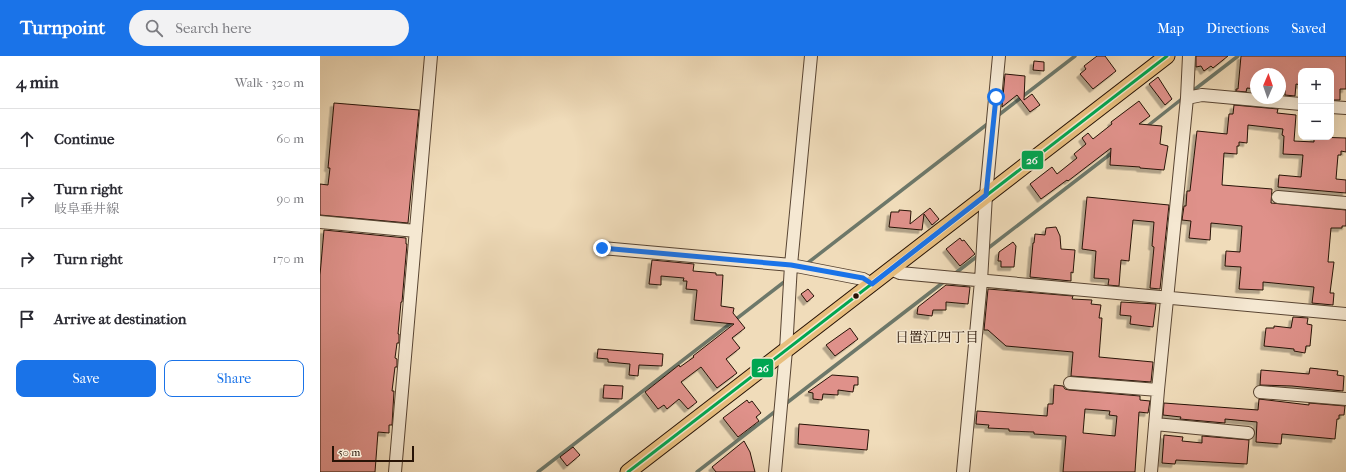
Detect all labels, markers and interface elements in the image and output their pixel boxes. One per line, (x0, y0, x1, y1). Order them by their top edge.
search box (129, 10, 409, 46)
text: Turnpoint (20, 17, 105, 39)
icon: search (143, 17, 165, 39)
text: Search here (175, 19, 251, 37)
text: Map (1157, 20, 1184, 37)
text: Directions (1206, 20, 1269, 37)
text: Saved (1291, 20, 1326, 37)
north arrow (1250, 68, 1286, 104)
map controls (1298, 68, 1334, 140)
button: + (1298, 68, 1334, 104)
text: 4 min (16, 72, 59, 92)
text: Walk · 320 m (235, 75, 304, 90)
route start (987, 88, 1005, 106)
button: − (1298, 104, 1334, 140)
icon: ahead (16, 128, 38, 150)
text: Continue (54, 130, 114, 148)
text: 60 m (276, 131, 304, 146)
line badge: 26 (1021, 150, 1044, 170)
text: 26 (1026, 154, 1039, 167)
text: Turn right (54, 180, 123, 198)
icon: right (16, 188, 38, 210)
text: 90 m (276, 191, 304, 206)
text: 岐阜垂井線 (54, 201, 119, 216)
route end (593, 239, 611, 257)
icon: right (16, 248, 38, 270)
text: Turn right (54, 250, 123, 268)
text: 170 m (272, 251, 304, 266)
unlabelled marker (851, 291, 861, 301)
icon: arrive (16, 308, 38, 330)
text: Arrive at destination (54, 310, 186, 328)
district label: 日置江四丁目 (895, 329, 979, 346)
line badge: 26 (751, 358, 774, 378)
button: Save (16, 360, 156, 397)
button: Share (164, 360, 304, 397)
text: 26 (757, 362, 770, 375)
scale bar (332, 444, 414, 463)
text: 50 m (338, 446, 360, 459)

